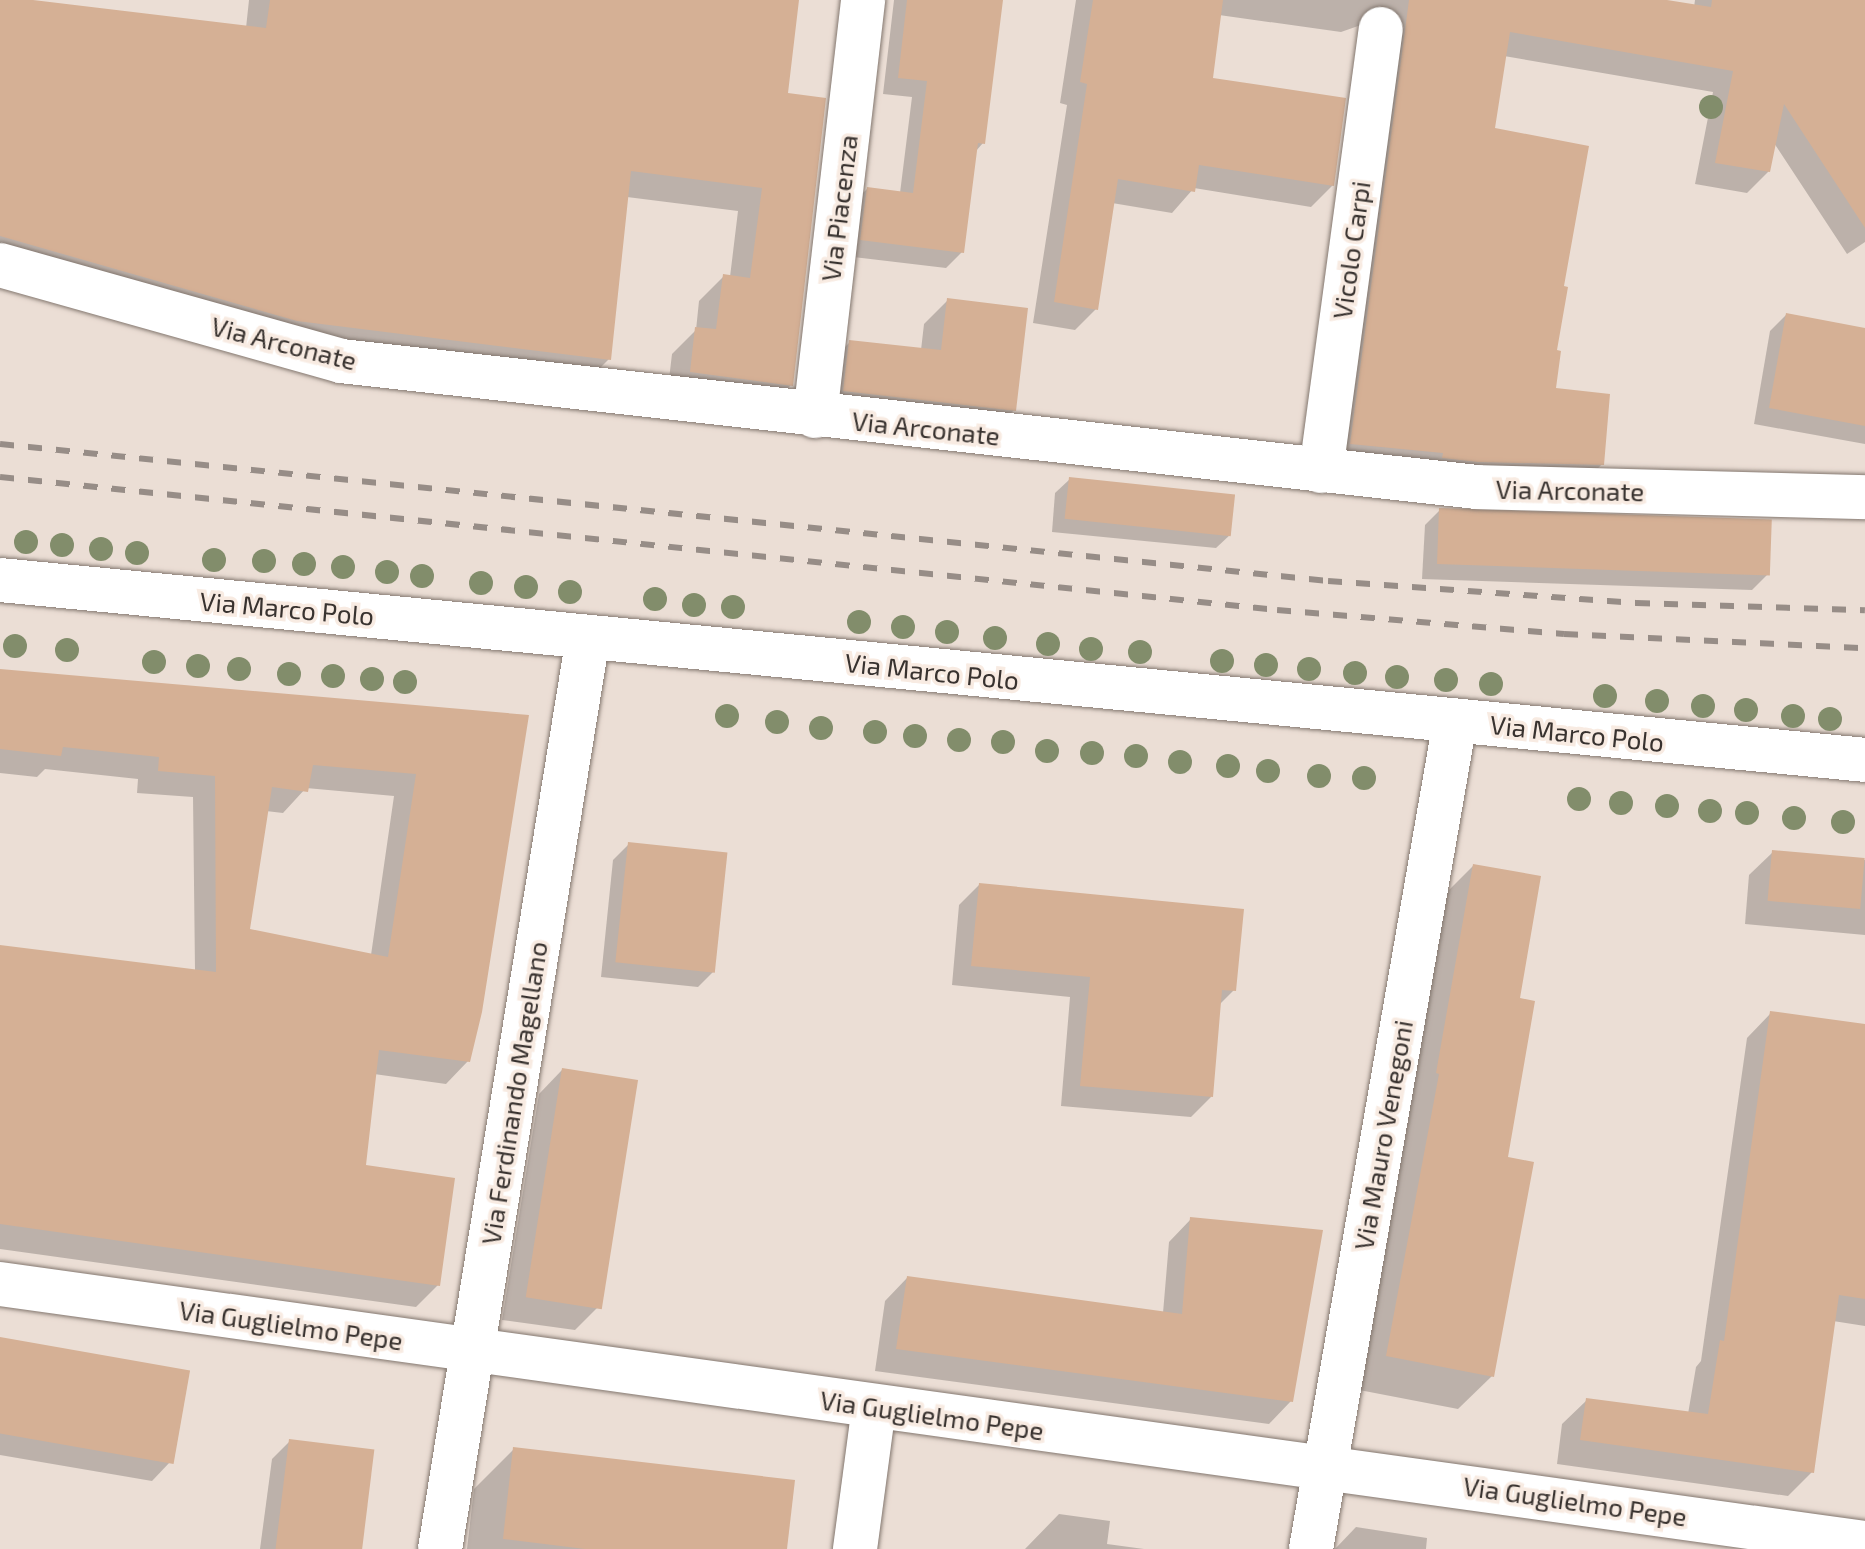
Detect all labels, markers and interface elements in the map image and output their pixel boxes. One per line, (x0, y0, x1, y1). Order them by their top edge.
street label: Via Piacenza (815, 133, 863, 283)
street label: Vicolo Carpi (1326, 179, 1376, 321)
street label: Via Arconate (208, 310, 360, 376)
street label: Via Arconate (850, 405, 1002, 451)
street label: Via Arconate (1495, 473, 1645, 507)
street label: Via Marco Polo (198, 585, 376, 631)
street label: Via Marco Polo (843, 646, 1021, 696)
street label: Via Marco Polo (1488, 708, 1666, 758)
street label: Via Ferdinando Magellano (475, 939, 553, 1247)
street label: Via Mauro Venegoni (1347, 1017, 1419, 1253)
street label: Via Guglielmo Pepe (177, 1294, 405, 1356)
street label: Via Guglielmo Pepe (818, 1384, 1046, 1446)
street label: Via Guglielmo Pepe (1461, 1470, 1689, 1532)

